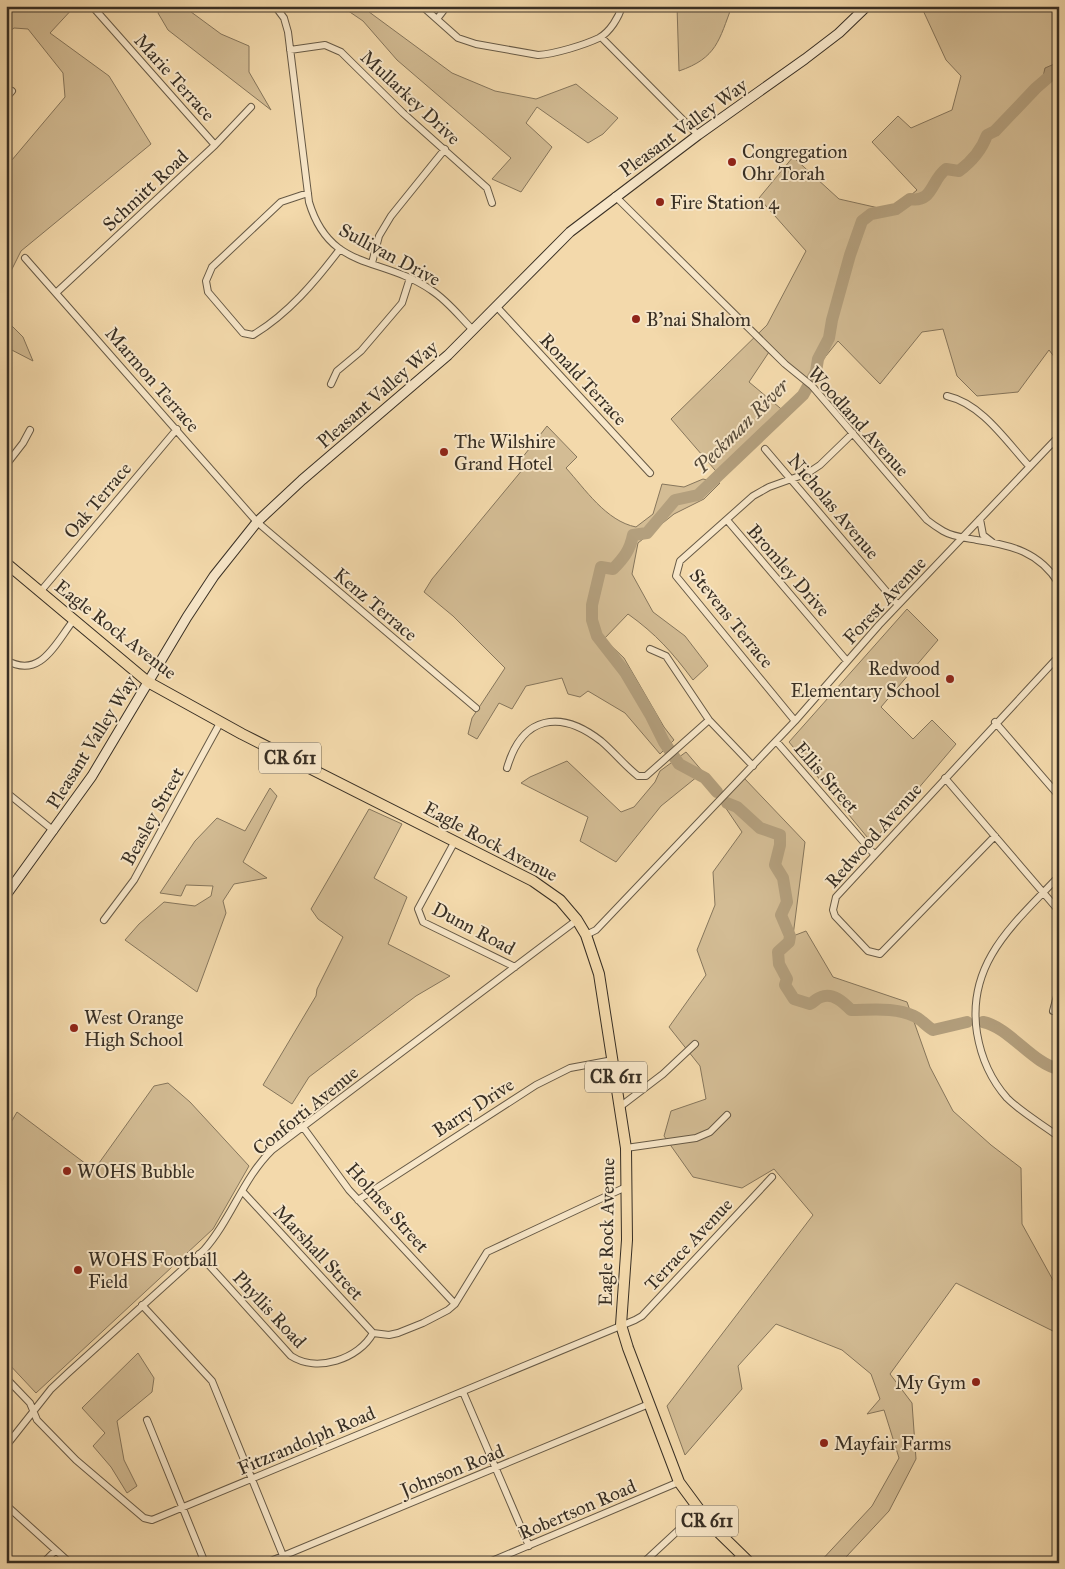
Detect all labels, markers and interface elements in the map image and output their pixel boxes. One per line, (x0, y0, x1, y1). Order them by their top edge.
street label: Marie Terrace (129, 29, 220, 126)
street label: Mullarkey Drive (356, 45, 465, 150)
street label: Pleasant Valley Way (615, 73, 753, 182)
place label: Congregation Ohr Torah (742, 140, 847, 185)
street label: Schmitt Road (98, 145, 193, 236)
marker: Congregation Ohr Torah (726, 156, 738, 168)
place label: Fire Station 4 (670, 191, 779, 214)
marker: Fire Station 4 (654, 196, 666, 208)
street label: Sullivan Drive (335, 218, 445, 291)
place label: B’nai Shalom (646, 308, 751, 331)
marker: B’nai Shalom (630, 313, 642, 325)
street label: Marmon Terrace (101, 322, 205, 437)
street label: Ronald Terrace (535, 329, 632, 430)
street label: Pleasant Valley Way (312, 335, 443, 453)
street label: Woodland Avenue (803, 361, 914, 481)
water label: Peckman River (688, 372, 795, 479)
place label: The Wilshire Grand Hotel (454, 430, 556, 475)
marker: The Wilshire Grand Hotel (438, 446, 450, 458)
street label: Nicholas Avenue (783, 449, 884, 564)
street label: Oak Terrace (59, 457, 136, 543)
street label: Bromley Drive (742, 519, 835, 621)
street label: Forest Avenue (838, 552, 931, 649)
street label: Kenz Terrace (329, 563, 422, 646)
street label: Stevens Terrace (685, 564, 779, 673)
street label: Eagle Rock Avenue (49, 575, 181, 685)
place label: Redwood Elementary School (791, 657, 941, 702)
street label: Pleasant Valley Way (41, 671, 142, 813)
marker: Redwood Elementary School (944, 673, 956, 685)
street label: Ellis Street (789, 737, 864, 818)
road number: CR 611 (259, 742, 321, 774)
street label: Beasley Street (116, 763, 189, 869)
street label: Redwood Avenue (820, 778, 926, 892)
street label: Eagle Rock Avenue (419, 796, 562, 887)
street label: Dunn Road (429, 897, 519, 960)
place label: West Orange High School (84, 1006, 184, 1052)
marker: West Orange High School (68, 1022, 80, 1034)
street label: Conforti Avenue (248, 1061, 363, 1160)
road number: CR 611 (585, 1062, 647, 1092)
street label: Barry Drive (429, 1073, 518, 1142)
street label: Holmes Street (341, 1158, 434, 1257)
street label: Eagle Rock Avenue (594, 1158, 620, 1306)
place label: WOHS Bubble (77, 1160, 195, 1183)
marker: WOHS Bubble (61, 1165, 73, 1177)
street label: Terrace Avenue (639, 1193, 737, 1296)
street label: Marshall Street (269, 1200, 369, 1305)
place label: WOHS Football Field (88, 1248, 218, 1293)
marker: WOHS Football Field (72, 1264, 84, 1276)
street label: Phyllis Road (228, 1266, 311, 1353)
place label: My Gym (895, 1371, 966, 1394)
marker: My Gym (970, 1376, 982, 1388)
street label: Fitzrandolph Road (234, 1401, 379, 1480)
place label: Mayfair Farms (834, 1432, 951, 1455)
marker: Mayfair Farms (818, 1437, 830, 1449)
street label: Johnson Road (395, 1439, 508, 1503)
street label: Robertson Road (515, 1474, 640, 1545)
road number: CR 611 (676, 1505, 738, 1536)

